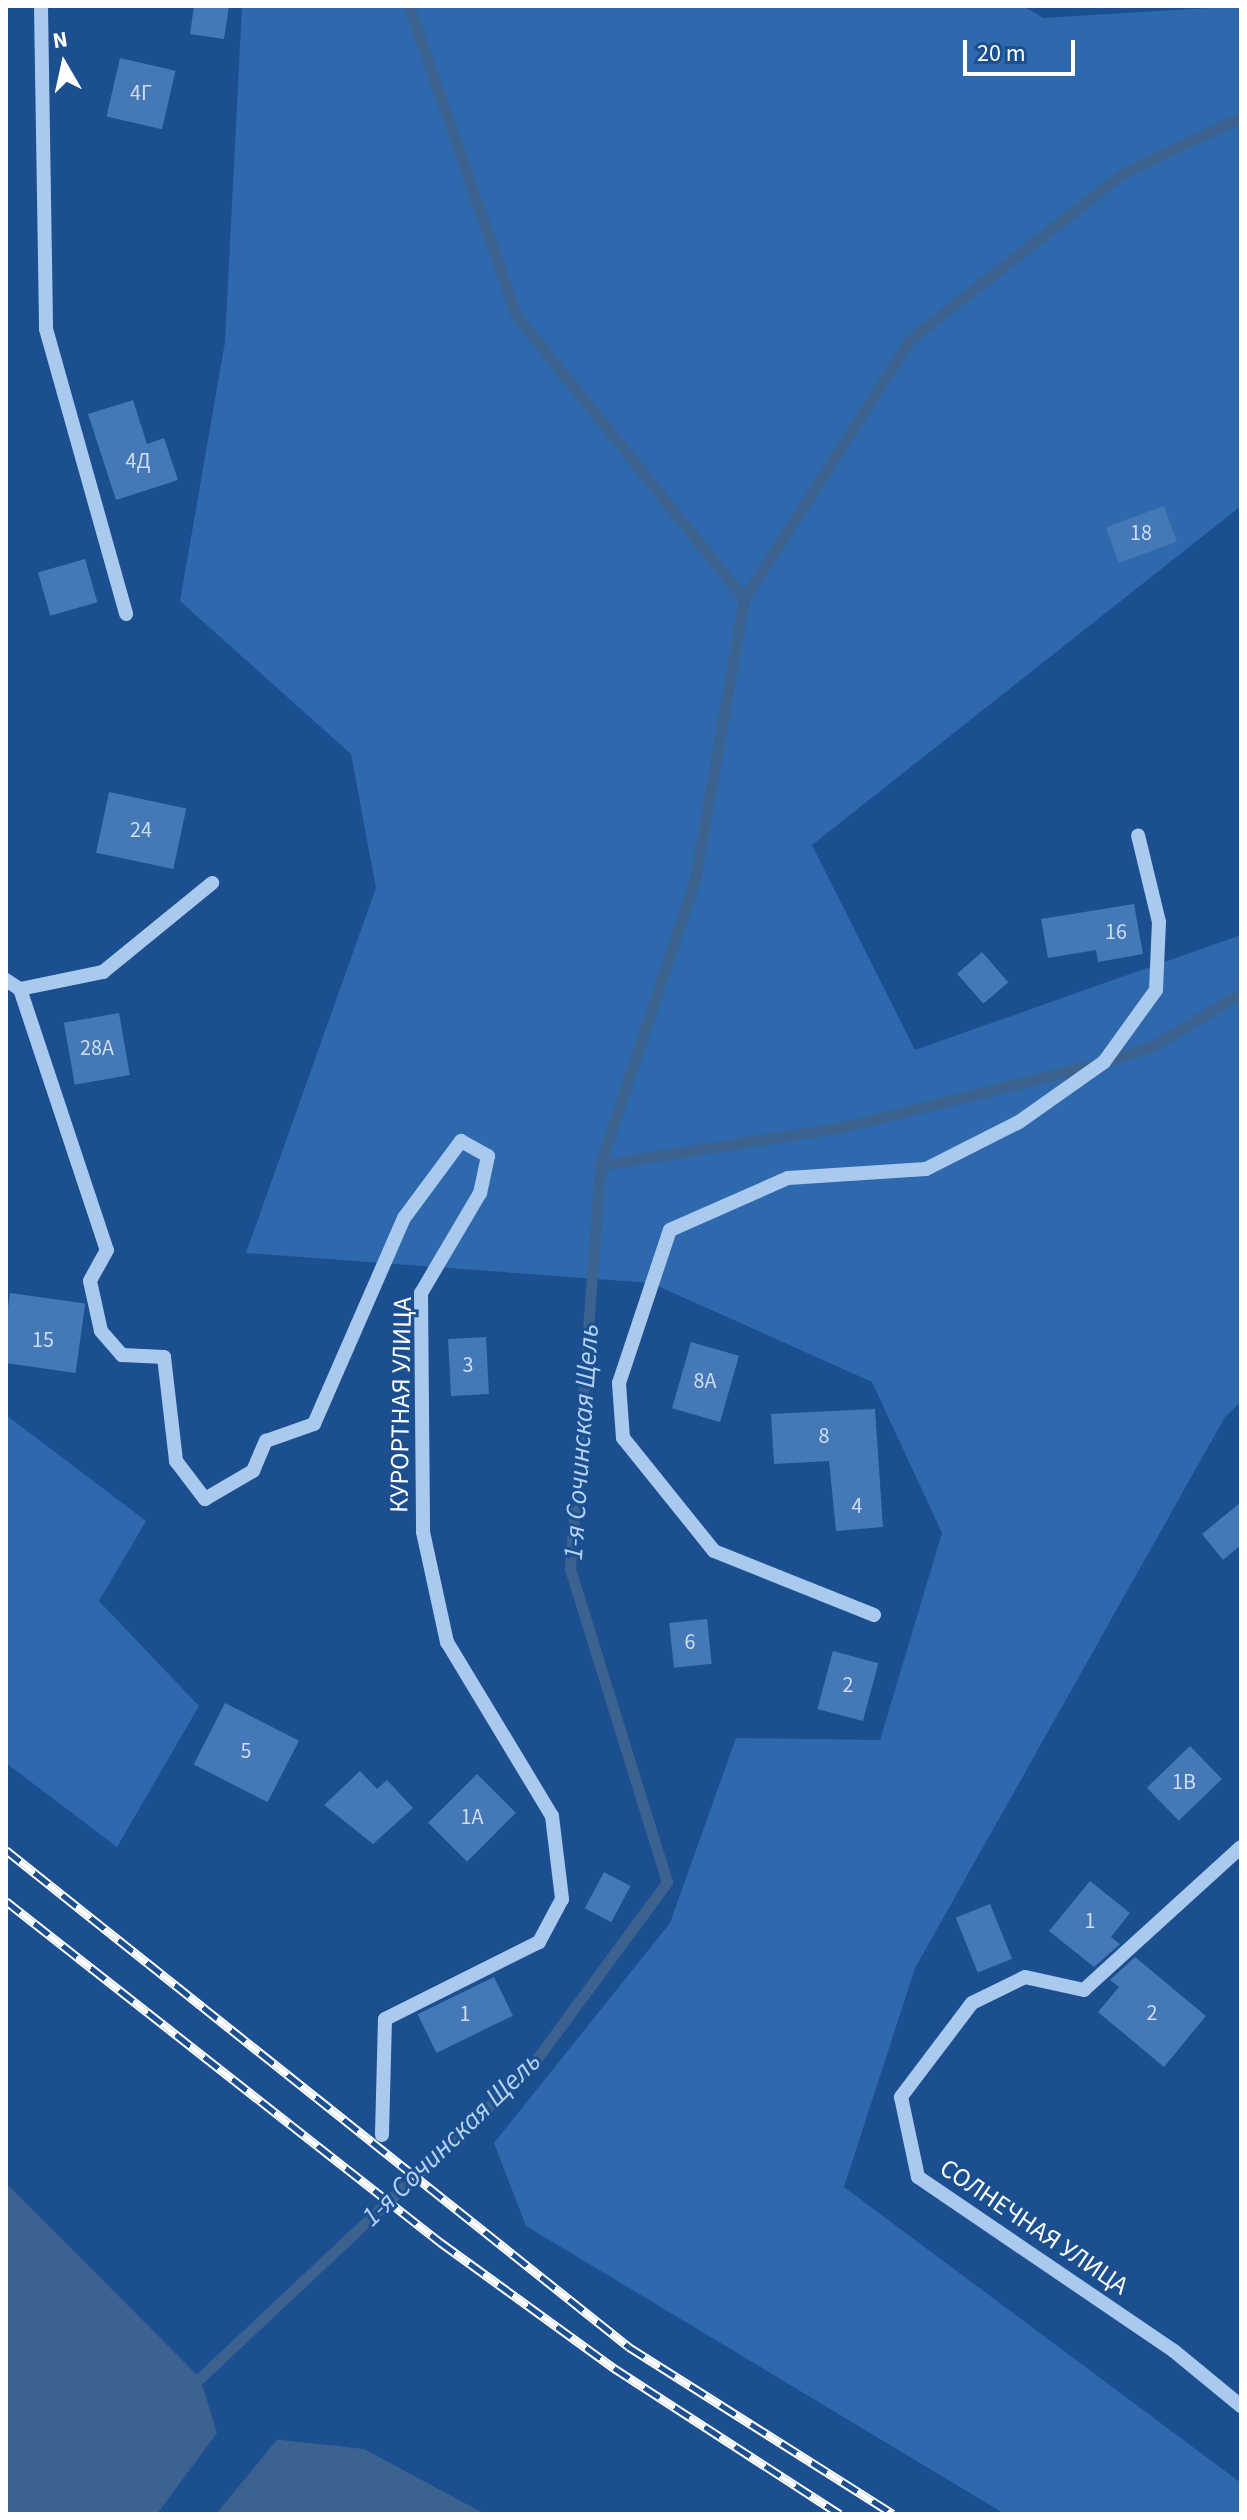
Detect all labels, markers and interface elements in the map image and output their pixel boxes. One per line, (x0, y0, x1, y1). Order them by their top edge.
text: N (51, 23, 70, 57)
north arrow (24, 24, 104, 104)
scale bar (967, 24, 1079, 74)
text: 20 m (977, 36, 1026, 71)
house number: 4Г (130, 81, 152, 107)
house number: 4Д (126, 449, 150, 475)
house number: 18 (1130, 521, 1152, 547)
house number: 24 (130, 818, 152, 844)
house number: 16 (1105, 920, 1127, 946)
house number: 28А (80, 1036, 114, 1062)
street label: КУРОРТНАЯ УЛИЦА (384, 1297, 418, 1513)
water label: 1-я Сочинская Щель (556, 1323, 606, 1561)
house number: 15 (32, 1328, 54, 1354)
house number: 3 (463, 1353, 473, 1379)
house number: 8А (694, 1369, 716, 1395)
house number: 8 (819, 1424, 829, 1450)
house number: 4 (852, 1494, 862, 1520)
house number: 6 (685, 1630, 695, 1656)
house number: 2 (843, 1673, 853, 1699)
house number: 5 (241, 1739, 251, 1765)
house number: 1В (1172, 1770, 1196, 1796)
house number: 1А (461, 1805, 483, 1831)
house number: 1 (1085, 1909, 1095, 1935)
house number: 2 (1147, 2001, 1157, 2027)
house number: 1 (460, 2002, 470, 2028)
water label: 1-я Сочинская Щель (354, 2045, 548, 2233)
street label: СОЛНЕЧНАЯ УЛИЦА (934, 2152, 1134, 2302)

